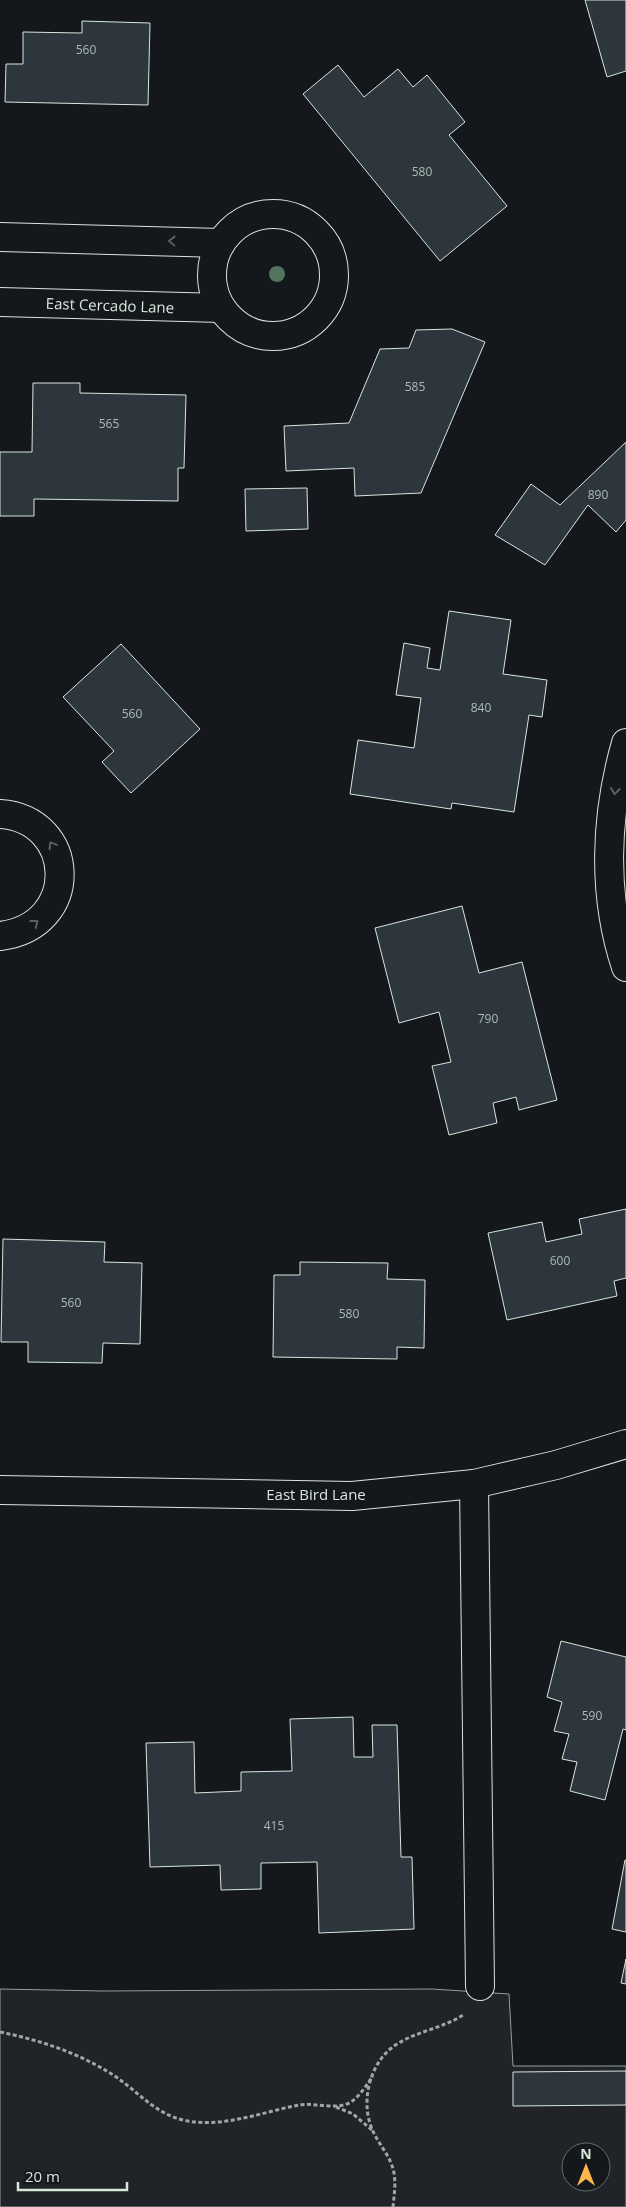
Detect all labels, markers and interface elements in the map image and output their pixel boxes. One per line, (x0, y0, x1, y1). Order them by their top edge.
house number: 560 (76, 41, 96, 58)
house number: 580 (412, 163, 432, 180)
one-way arrow (168, 236, 176, 247)
street label: East Cercado Lane (45, 293, 175, 317)
house number: 585 (405, 378, 425, 395)
house number: 565 (99, 415, 119, 432)
house number: 890 (588, 486, 608, 503)
house number: 840 (471, 699, 491, 716)
house number: 560 (122, 705, 142, 722)
one-way arrow (610, 787, 621, 795)
one-way arrow (48, 841, 58, 850)
one-way arrow (30, 919, 39, 928)
house number: 790 (478, 1010, 498, 1027)
house number: 600 (550, 1252, 570, 1269)
house number: 560 (61, 1294, 81, 1311)
house number: 580 (339, 1305, 359, 1322)
street label: East Bird Lane (266, 1484, 366, 1504)
house number: 590 (582, 1707, 602, 1724)
house number: 415 (264, 1817, 284, 1834)
north arrow (561, 2142, 611, 2192)
text: N (580, 2144, 592, 2163)
scale bar (18, 2160, 126, 2192)
text: 20 m (25, 2166, 60, 2186)

